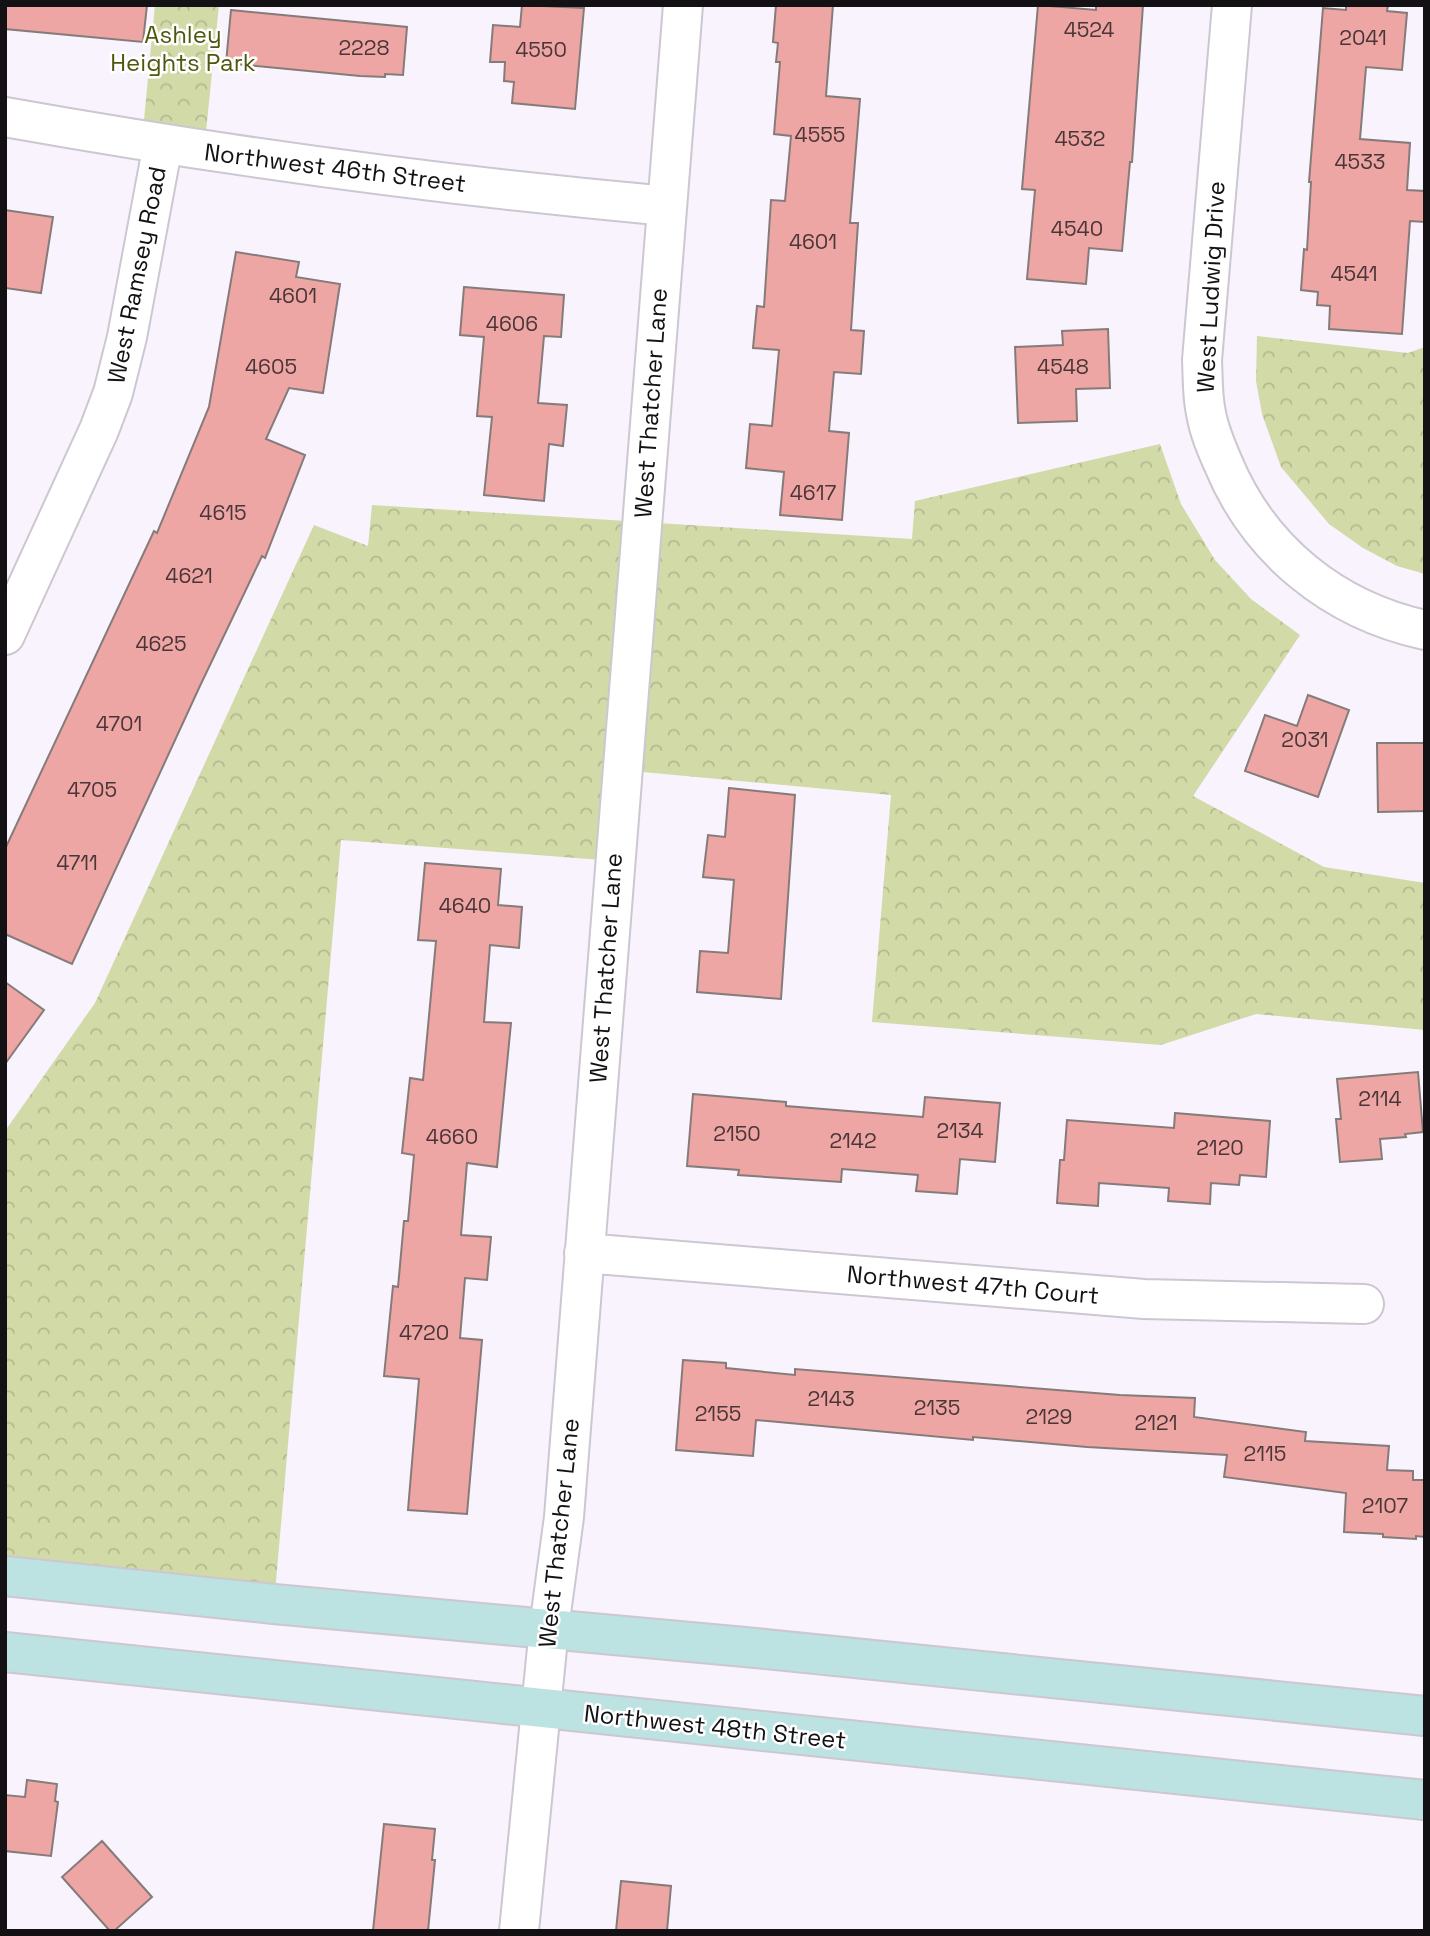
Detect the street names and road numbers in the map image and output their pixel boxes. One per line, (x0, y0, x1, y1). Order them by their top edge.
street label: Northwest 46th Street (203, 136, 468, 199)
street label: West Ramsey Road (100, 164, 173, 386)
street label: West Ludwig Drive (1189, 180, 1232, 394)
street label: West Thatcher Lane (627, 287, 674, 519)
street label: West Thatcher Lane (582, 852, 629, 1084)
street label: Northwest 47th Court (846, 1258, 1100, 1311)
street label: West Thatcher Lane (531, 1417, 586, 1649)
street label: Northwest 48th Street (582, 1697, 848, 1756)

